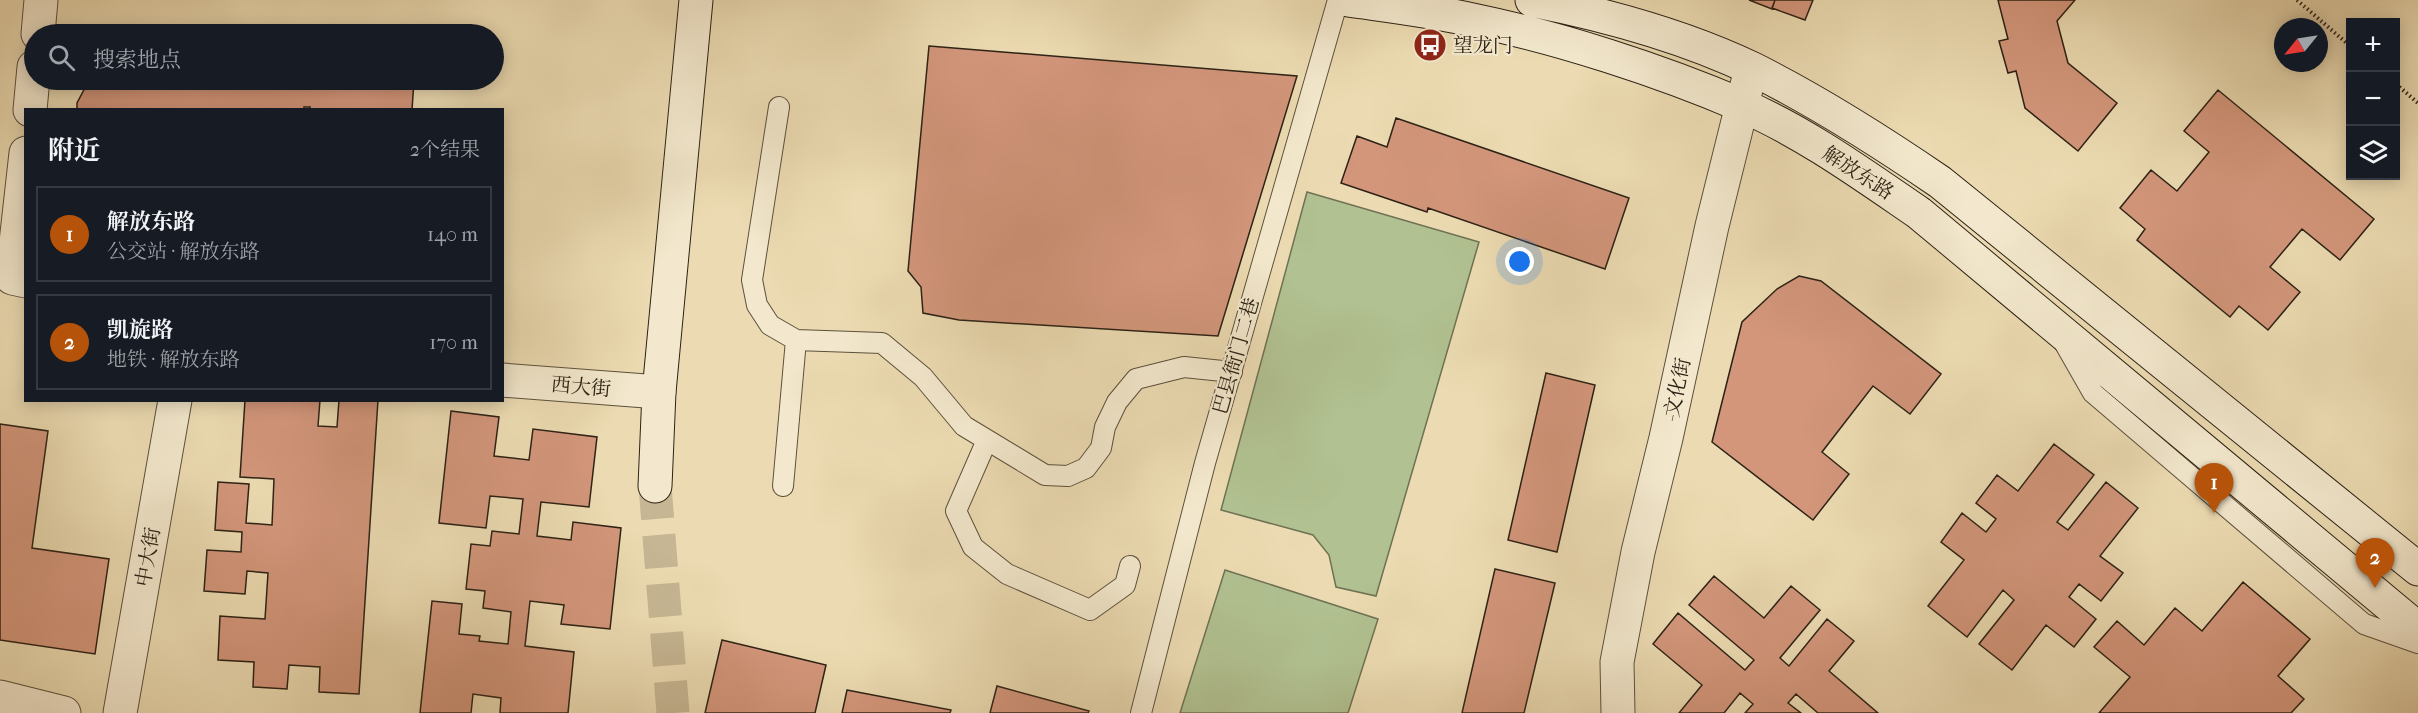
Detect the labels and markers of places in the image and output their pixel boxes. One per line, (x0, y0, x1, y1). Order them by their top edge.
bus stop icon: 望龙门 (1412, 27, 1448, 63)
place label: 望龙门 (1453, 34, 1513, 57)
pin: 1 (2194, 464, 2234, 513)
pin: 2 (2356, 538, 2394, 588)

